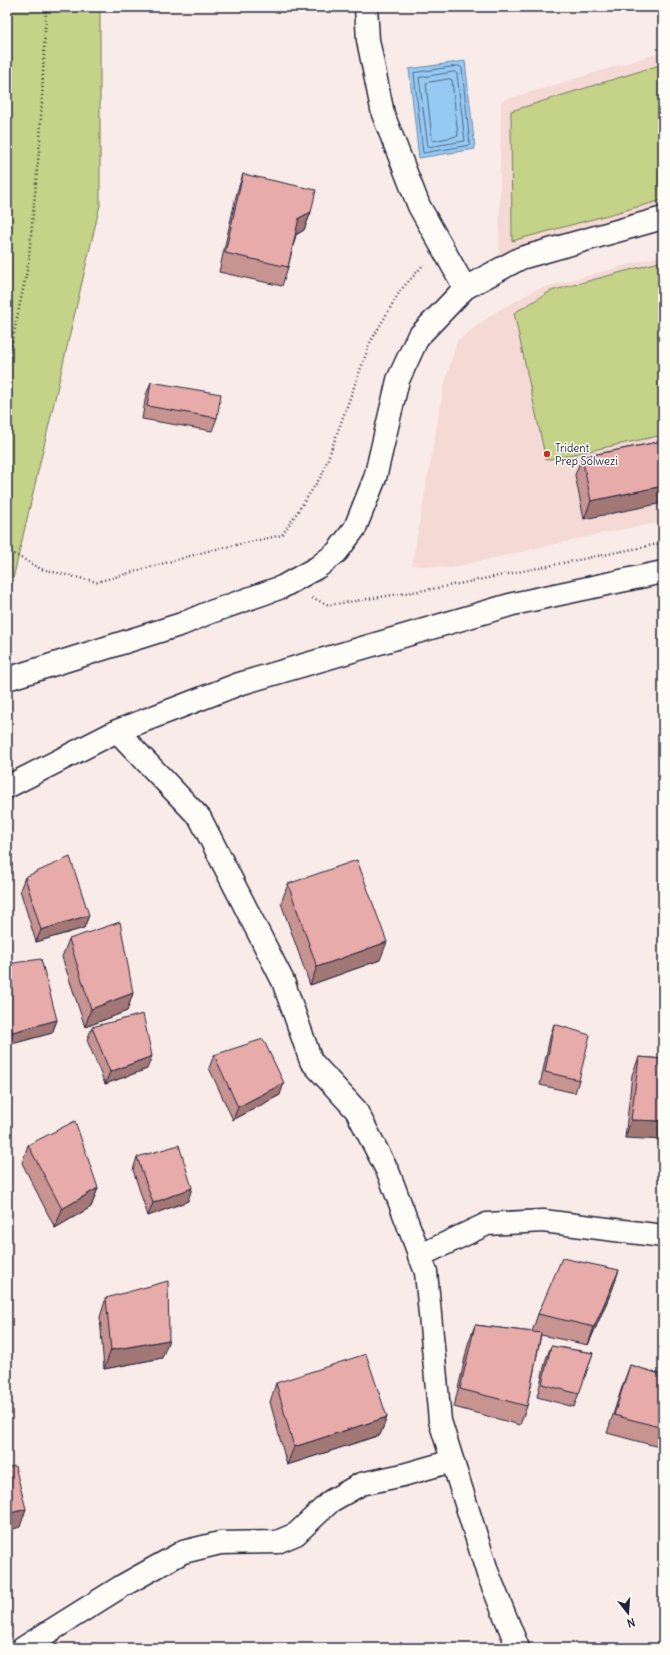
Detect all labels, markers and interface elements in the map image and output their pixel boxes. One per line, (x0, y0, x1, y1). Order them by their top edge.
place label: Trident Prep Solwezi (555, 441, 618, 468)
marker: Trident Prep Solwezi (542, 449, 552, 459)
north arrow (608, 1593, 648, 1633)
text: N (625, 1615, 637, 1630)

